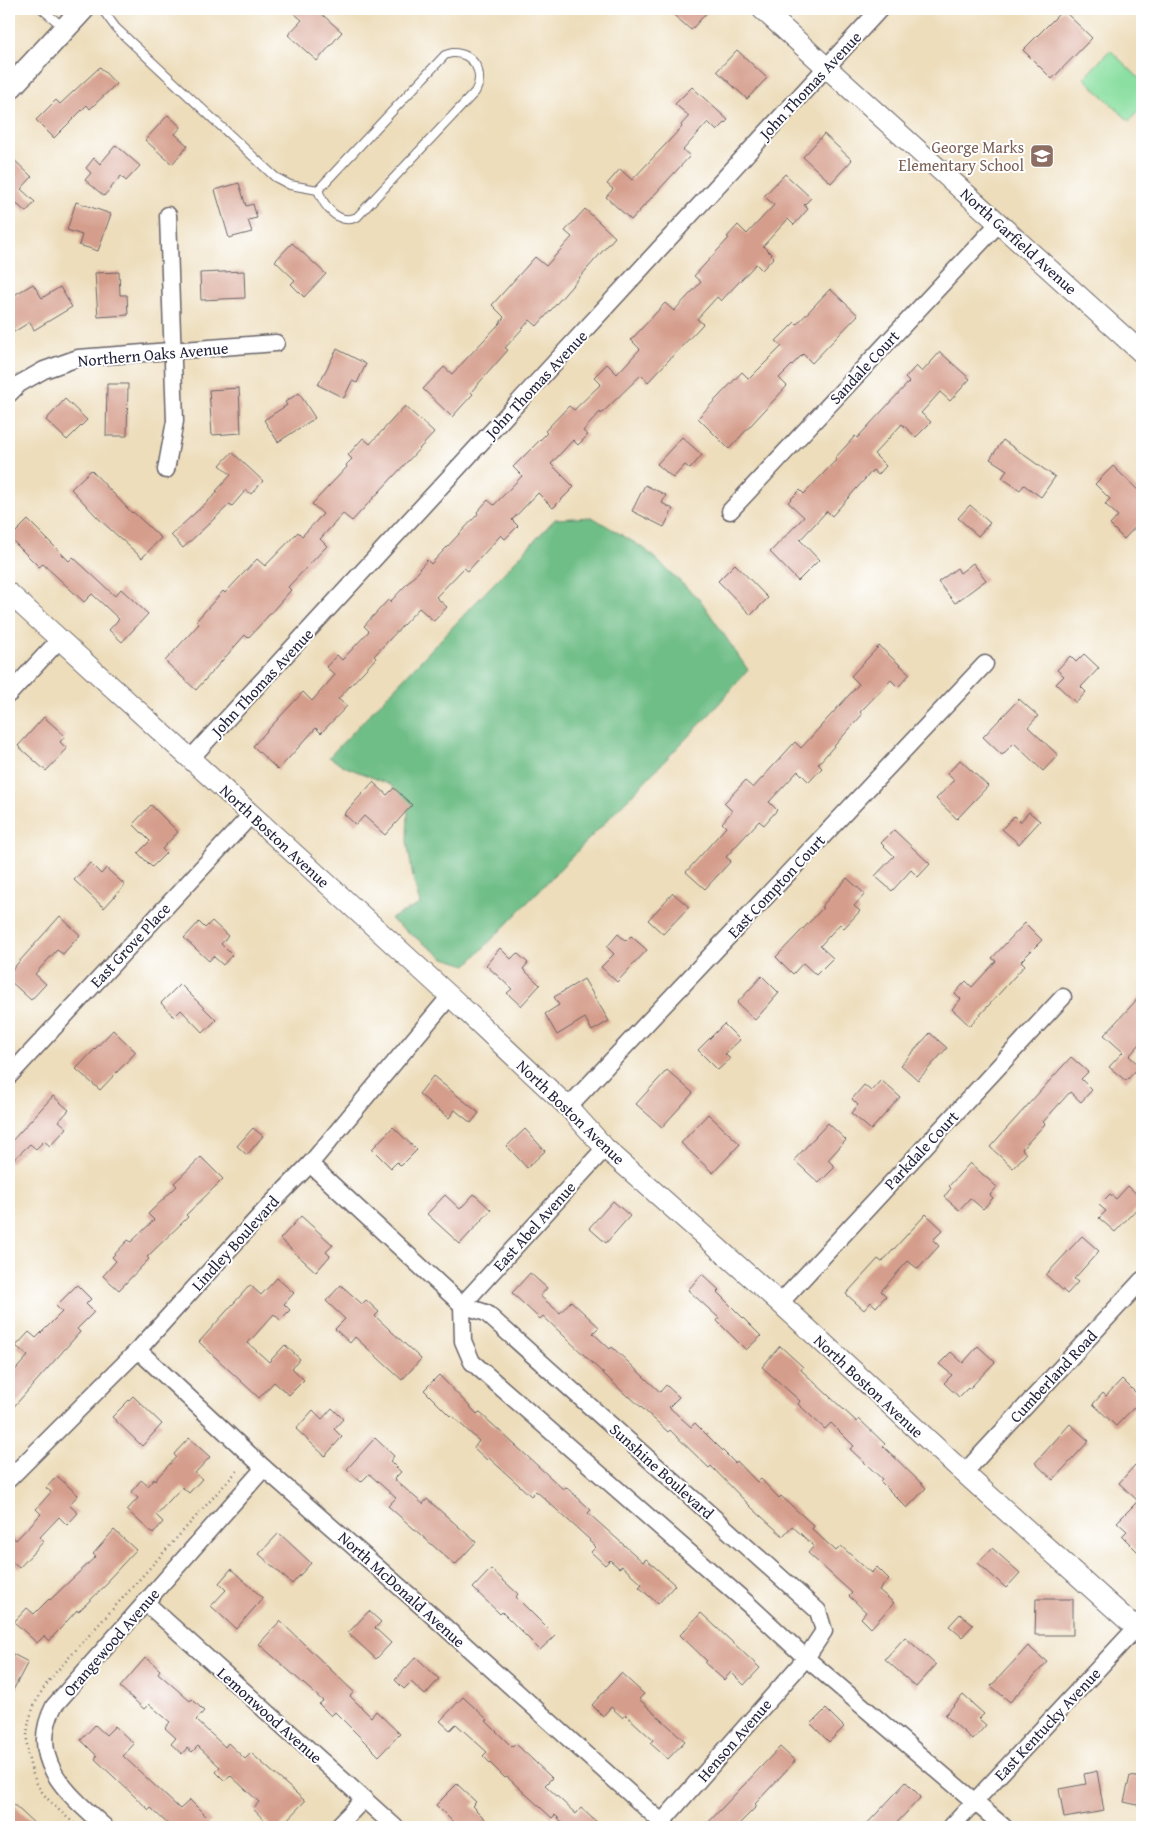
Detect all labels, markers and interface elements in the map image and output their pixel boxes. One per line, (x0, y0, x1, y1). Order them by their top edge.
street label: John Thomas Avenue (752, 25, 867, 146)
place label: George Marks Elementary School (899, 135, 1025, 177)
school or university icon: George Marks Elementary School (1029, 143, 1055, 169)
street label: North Garfield Avenue (955, 182, 1083, 300)
street label: John Thomas Avenue (478, 324, 593, 445)
street label: Sandale Court (823, 324, 905, 409)
street label: Northern Oaks Avenue (77, 335, 229, 373)
street label: John Thomas Avenue (204, 622, 319, 743)
street label: North Boston Avenue (215, 779, 335, 893)
street label: East Compton Court (722, 829, 831, 943)
street label: East Grove Place (84, 897, 176, 993)
street label: North Boston Avenue (511, 1054, 631, 1170)
street label: Parkdale Court (878, 1105, 964, 1195)
street label: East Abel Avenue (487, 1176, 581, 1276)
street label: Lindley Boulevard (185, 1190, 285, 1296)
street label: Cumberland Road (1004, 1324, 1103, 1428)
street label: North Boston Avenue (809, 1329, 929, 1443)
street label: Sunshine Boulevard (604, 1417, 720, 1525)
street label: North McDonald Avenue (333, 1525, 471, 1653)
street label: Orangewood Avenue (57, 1582, 165, 1702)
street label: Lemonwood Avenue (212, 1661, 328, 1769)
street label: East Kentucky Avenue (988, 1662, 1106, 1786)
street label: Henson Avenue (691, 1693, 777, 1787)

